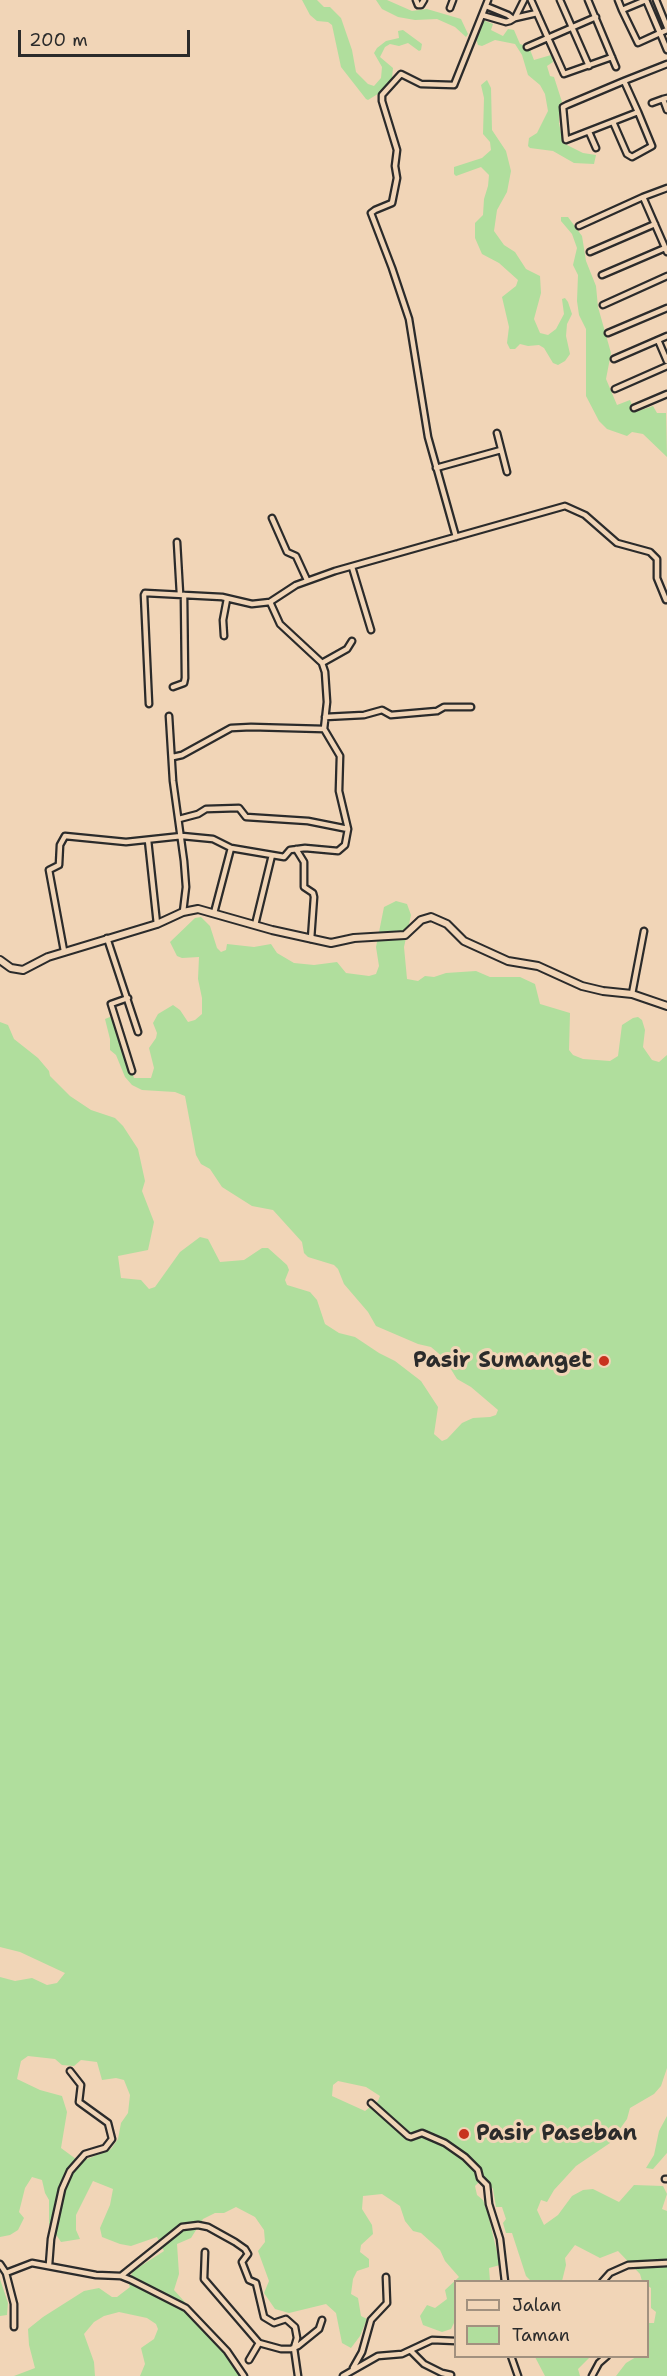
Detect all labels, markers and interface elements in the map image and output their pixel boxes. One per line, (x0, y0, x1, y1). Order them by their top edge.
scale bar (21, 18, 194, 56)
text: 200 m (29, 28, 88, 52)
place label: Pasir Sumanget (413, 1348, 592, 1374)
marker: Pasir Sumanget (597, 1354, 611, 1368)
place label: Pasir Paseban (476, 2121, 637, 2147)
marker: Pasir Paseban (457, 2127, 471, 2141)
legend (454, 2280, 649, 2358)
text: Jalan (512, 2293, 561, 2317)
text: Taman (512, 2323, 570, 2347)

